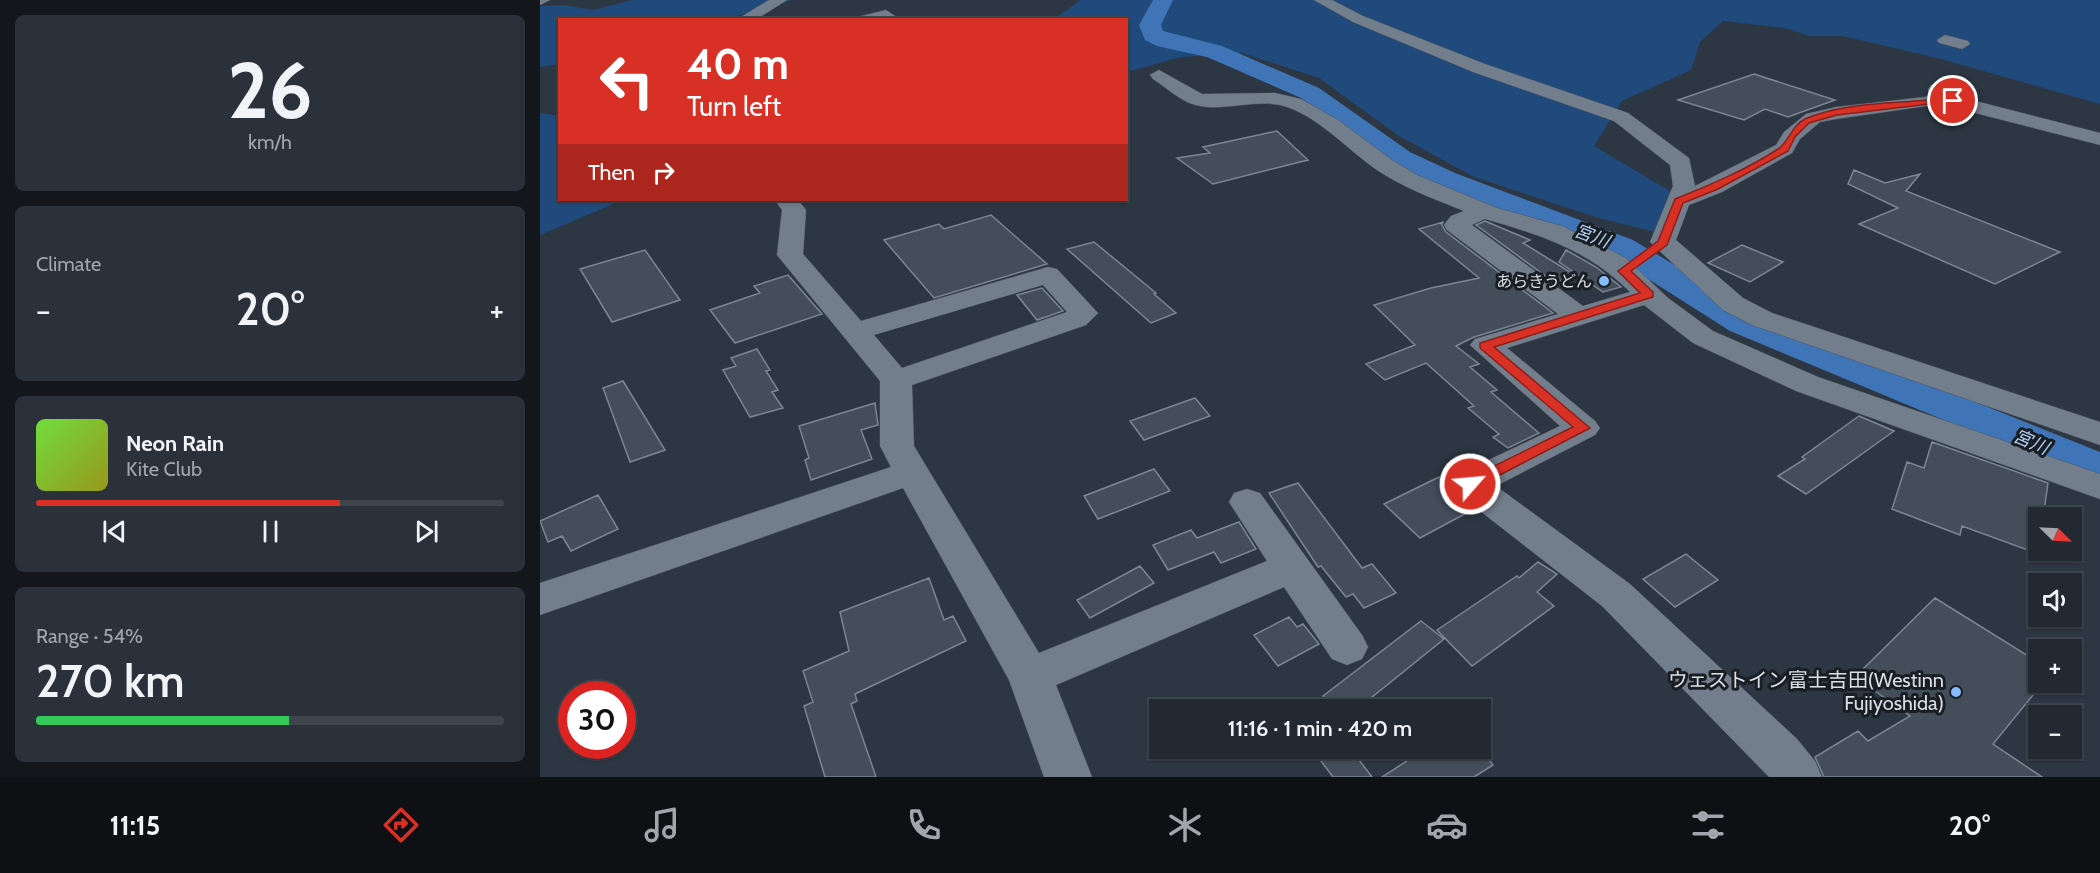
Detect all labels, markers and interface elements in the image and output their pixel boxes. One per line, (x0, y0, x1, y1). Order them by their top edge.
text: 40 m (687, 38, 789, 90)
icon: left (588, 42, 666, 120)
text: 26 (227, 43, 313, 138)
pin (1927, 75, 1978, 126)
icon: arrive (1936, 84, 1969, 117)
text: Turn left (687, 90, 781, 123)
text: km/h (248, 130, 292, 154)
icon: right (647, 156, 680, 189)
text: Then (588, 159, 635, 186)
water label: 宮川 (1571, 219, 1615, 253)
text: Climate (36, 252, 101, 276)
place label: あらきうどん (1496, 272, 1592, 291)
marker: あらきうどん (1597, 274, 1611, 288)
text: 20° (236, 282, 304, 336)
text: − (36, 290, 51, 330)
text: + (489, 290, 504, 330)
water label: 宮川 (2010, 425, 2054, 460)
text: Neon Rain (126, 430, 224, 457)
position arrow (1438, 452, 1502, 516)
text: Kite Club (126, 457, 202, 481)
north arrow (2028, 507, 2082, 561)
map controls (2028, 507, 2082, 759)
icon: previous (98, 515, 131, 548)
icon: pause (254, 515, 287, 548)
icon: next (410, 515, 443, 548)
button: sound (2028, 573, 2082, 627)
text: Range · 54% (36, 624, 143, 648)
button: + (2028, 639, 2082, 693)
text: 270 km (36, 654, 184, 708)
place label: ウェストイン富士吉田(Westinn Fujiyoshida) (1668, 668, 1944, 715)
speed limit sign: 30 (558, 681, 636, 759)
marker: ウェストイン富士吉田(Westinn Fujiyoshida) (1949, 685, 1963, 699)
button: − (2028, 705, 2082, 759)
text: 11:16 · 1 min · 420 m (1228, 715, 1412, 742)
icon: directions (380, 804, 422, 846)
icon: music (641, 804, 683, 846)
icon: phone (903, 804, 945, 846)
icon: climate (1164, 804, 1206, 846)
icon: car (1426, 804, 1468, 846)
icon: filters (1687, 804, 1729, 846)
text: 11:15 (110, 809, 160, 842)
text: 20° (1949, 809, 1990, 842)

